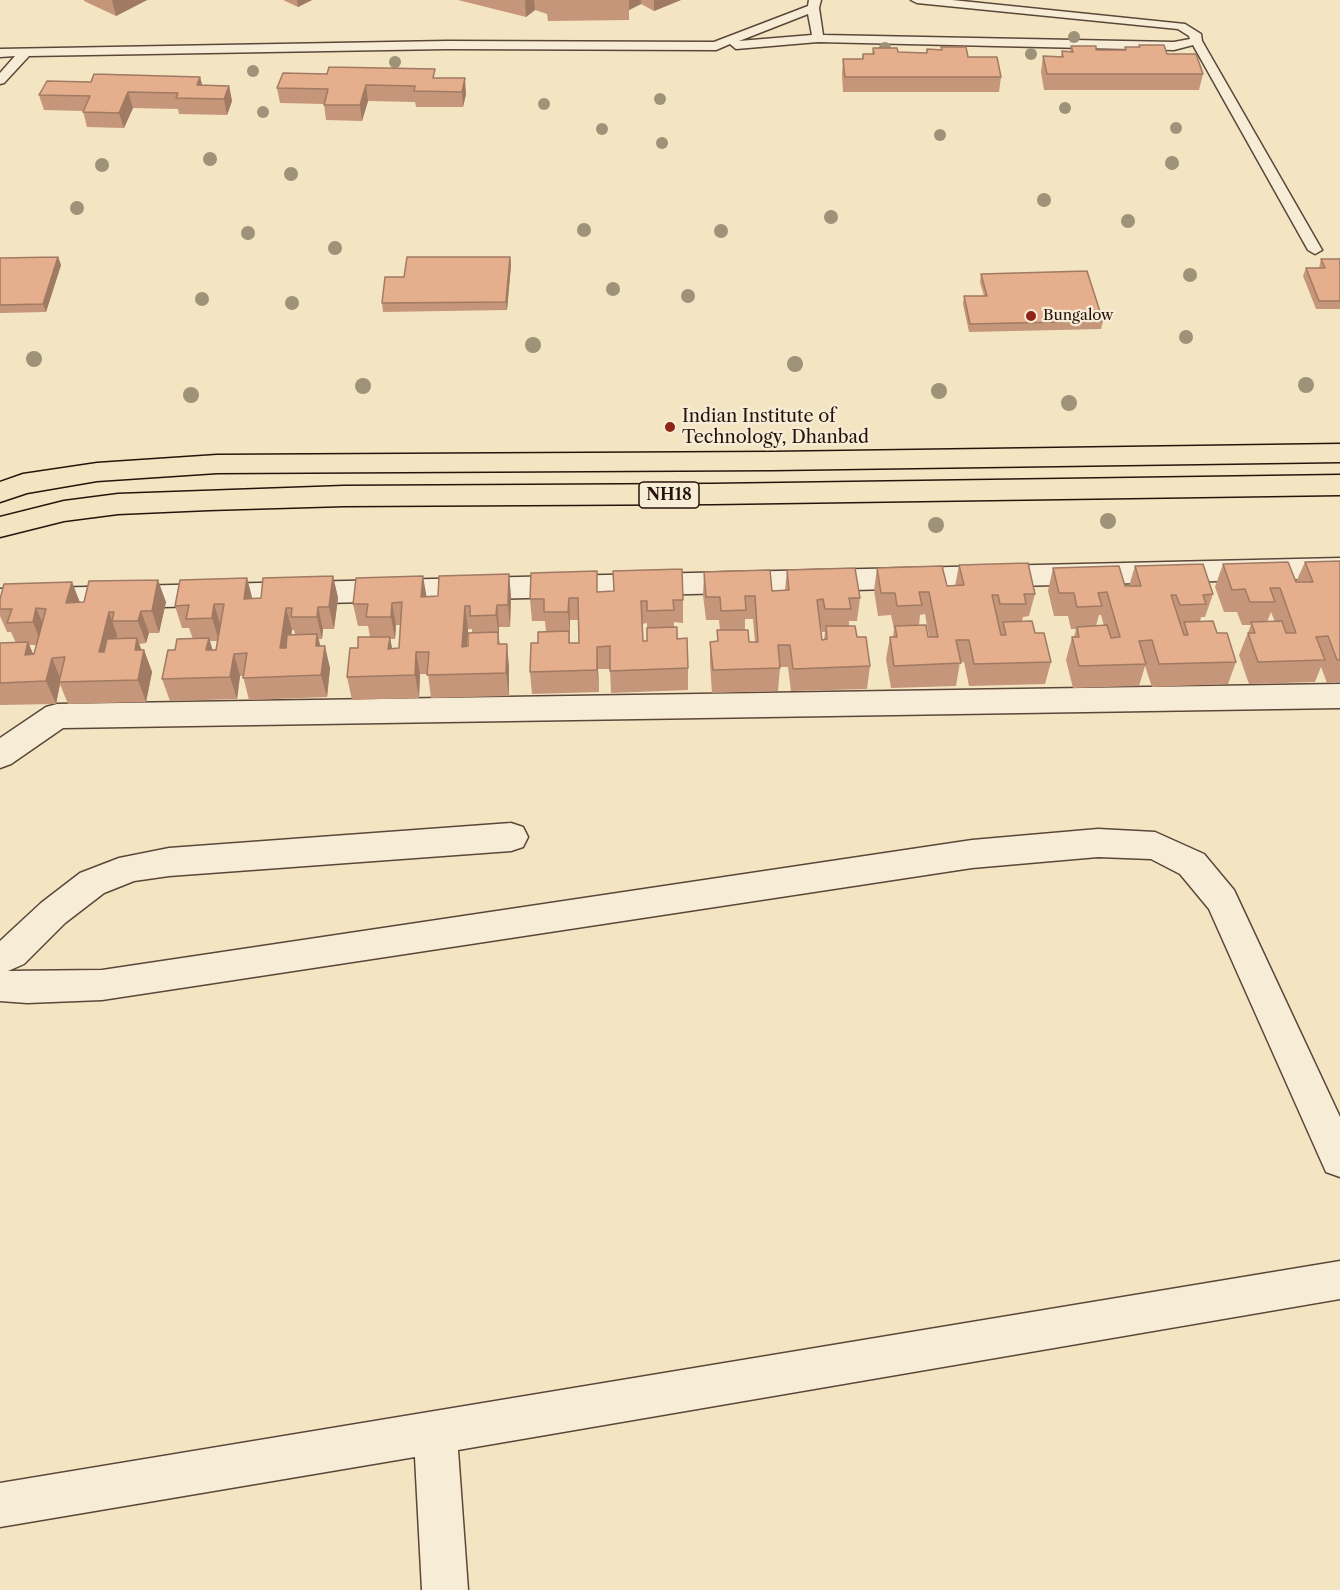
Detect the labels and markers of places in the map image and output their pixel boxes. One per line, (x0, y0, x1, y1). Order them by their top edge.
place label: Bungalow (1043, 307, 1114, 325)
marker: Bungalow (1024, 309, 1038, 323)
place label: Indian Institute of Technology, Dhanbad (682, 406, 869, 448)
marker: Indian Institute of Technology, Dhanbad (663, 420, 677, 434)

